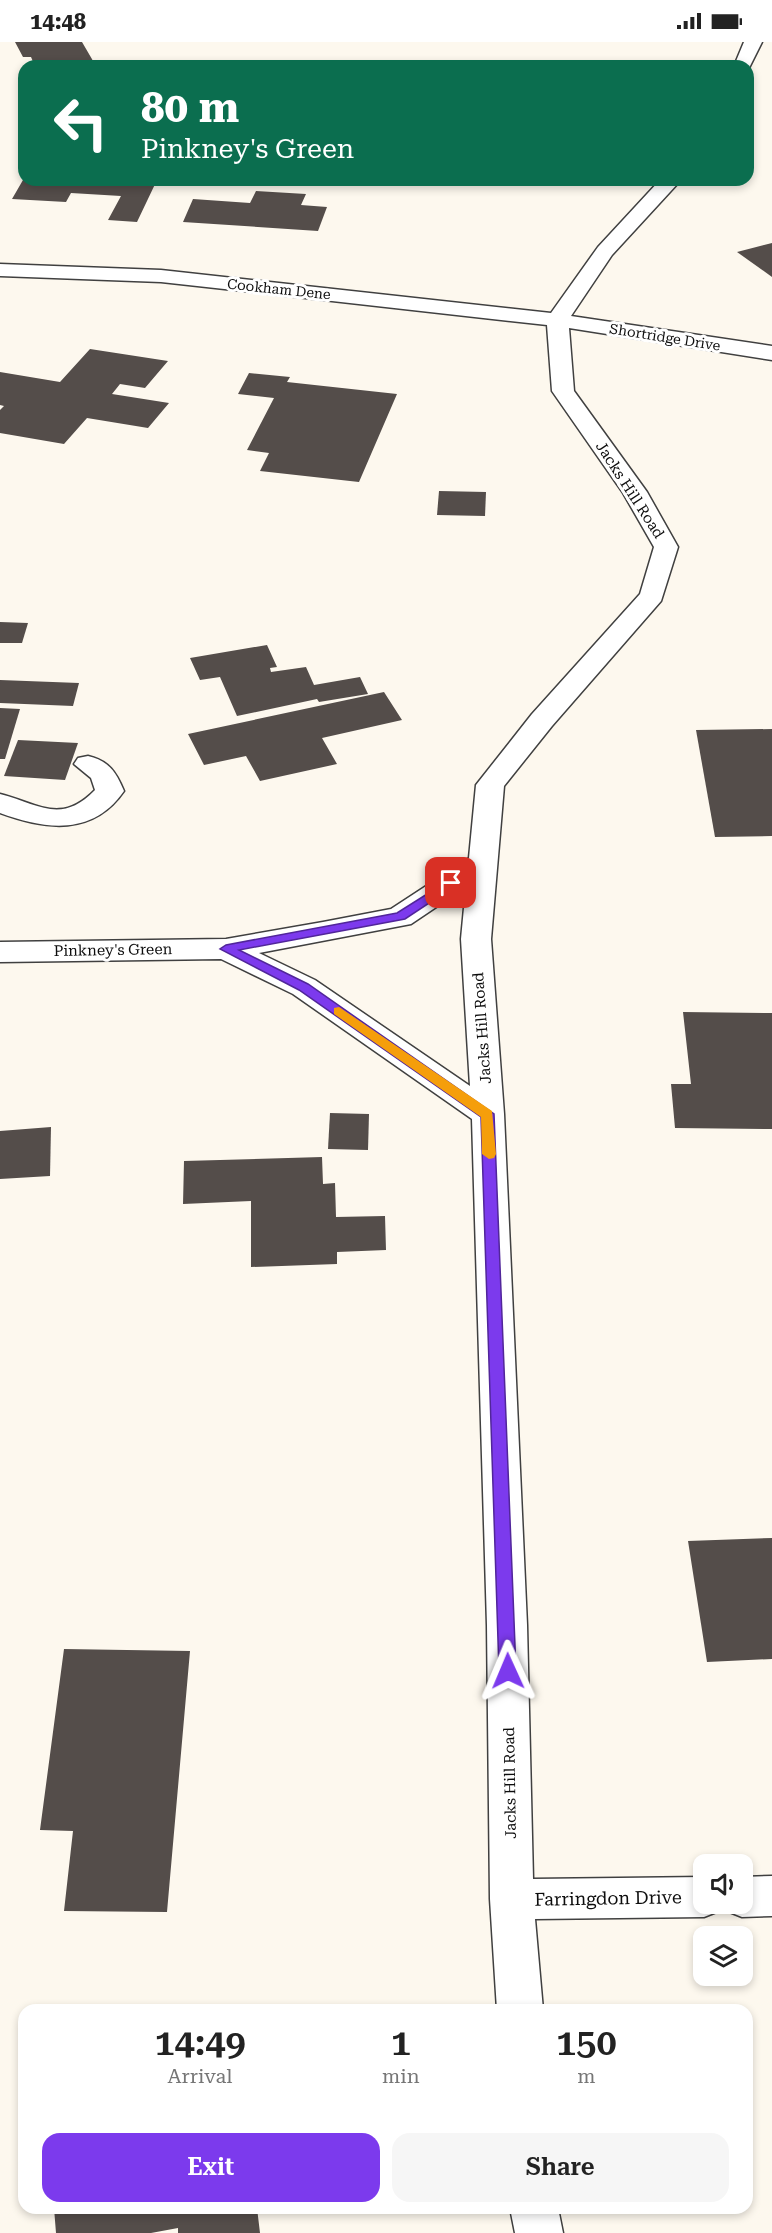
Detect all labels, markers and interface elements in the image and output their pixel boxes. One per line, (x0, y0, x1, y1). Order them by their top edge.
text: 14:48 (30, 9, 86, 34)
text: 80 m (141, 83, 239, 132)
icon: left (42, 84, 120, 162)
text: Pinkney's Green (141, 133, 354, 165)
street label: Cookham Dene (226, 276, 332, 302)
street label: Shortridge Drive (608, 320, 722, 354)
street label: Jacks Hill Road (592, 438, 668, 542)
pin (425, 857, 476, 908)
icon: arrive (434, 866, 467, 899)
street label: Pinkney's Green (54, 940, 173, 960)
street label: Jacks Hill Road (469, 971, 495, 1084)
position arrow (476, 1639, 540, 1703)
street label: Jacks Hill Road (500, 1726, 520, 1839)
map controls (693, 1854, 753, 1986)
button: sound (693, 1854, 753, 1914)
street label: Farringdon Drive (534, 1886, 682, 1910)
button: layers (693, 1926, 753, 1986)
text: 14:49 (154, 2022, 246, 2064)
text: 1 (391, 2022, 411, 2064)
text: 150 (556, 2022, 617, 2064)
text: Arrival (168, 2064, 233, 2088)
text: min (382, 2064, 420, 2088)
text: m (577, 2064, 595, 2088)
button: Exit (42, 2133, 380, 2202)
button: Share (392, 2133, 729, 2202)

